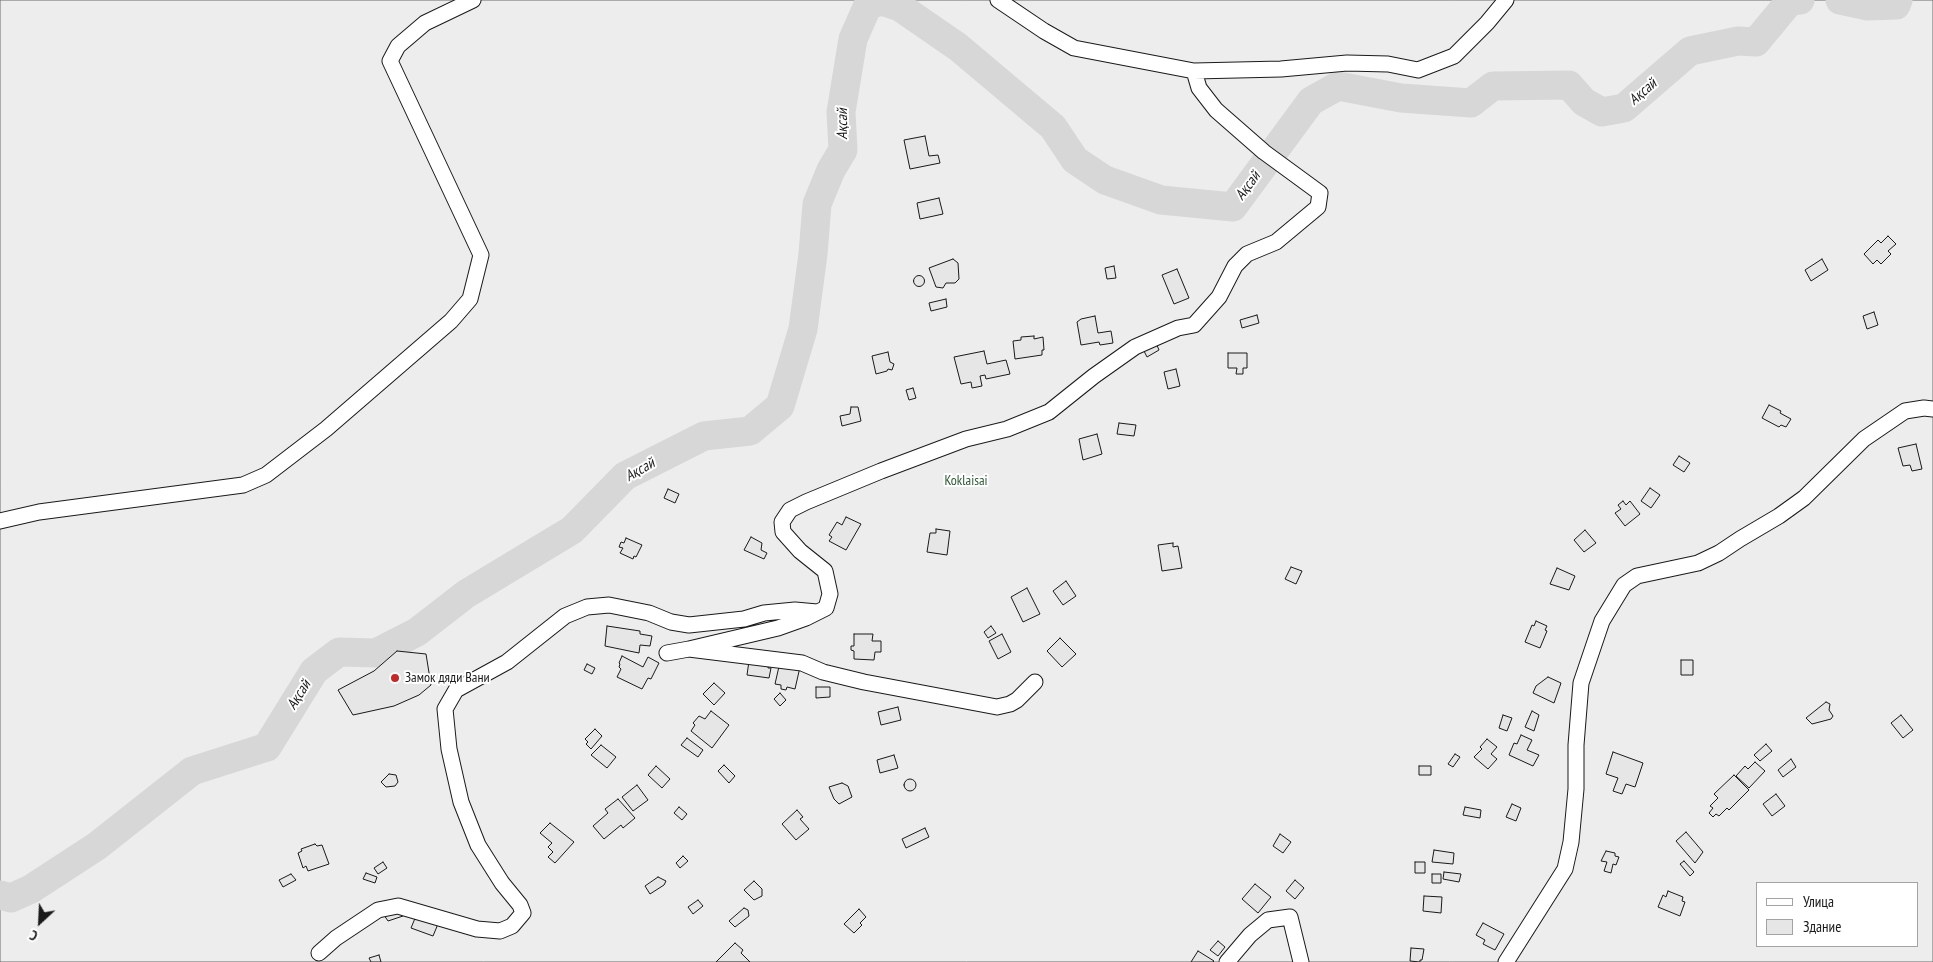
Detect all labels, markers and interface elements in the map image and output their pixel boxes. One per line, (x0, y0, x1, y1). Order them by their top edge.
water label: Ақсай (1625, 75, 1661, 109)
water label: Ақсай (834, 108, 852, 140)
water label: Ақсай (1232, 168, 1264, 204)
water label: Ақсай (622, 454, 658, 486)
park label: Koklaisai (944, 473, 988, 489)
place label: Замок дяди Вани (405, 670, 490, 686)
marker: Замок дяди Вани (389, 672, 401, 684)
water label: Ақсай (283, 677, 315, 713)
legend (1756, 882, 1918, 947)
text: Улица (1803, 892, 1834, 911)
north arrow (15, 897, 65, 947)
text: Здание (1803, 917, 1841, 936)
text: С (27, 926, 40, 945)

